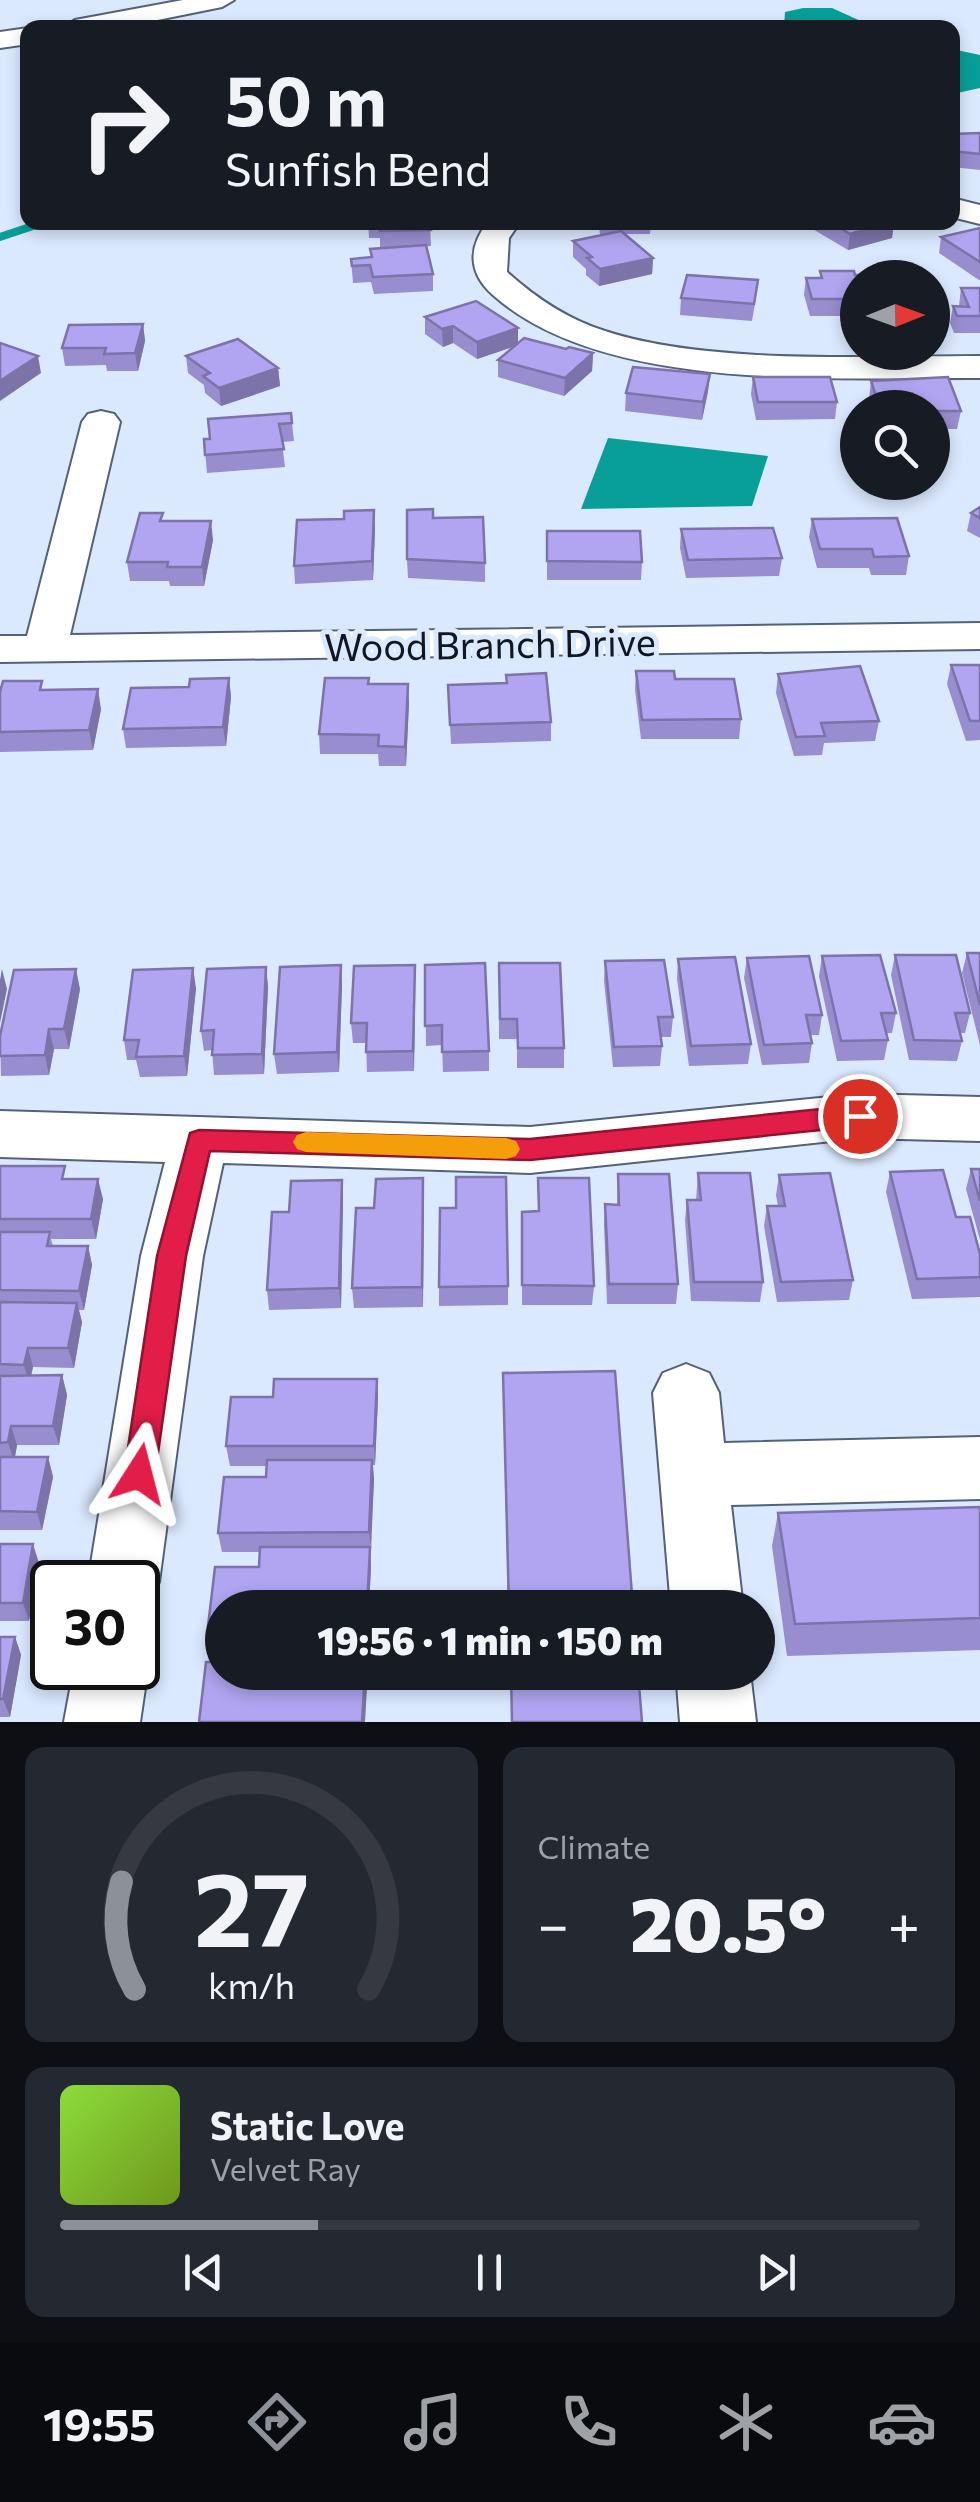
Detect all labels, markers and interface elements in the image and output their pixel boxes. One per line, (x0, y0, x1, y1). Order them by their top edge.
text: 50 m (225, 55, 387, 140)
icon: right (60, 60, 190, 190)
text: Sunfish Bend (225, 140, 491, 195)
north arrow (840, 260, 950, 370)
map controls (840, 260, 950, 500)
button: search (840, 390, 950, 500)
street label: Wood Branch Drive (324, 617, 656, 669)
pin (818, 1074, 903, 1159)
icon: arrive (833, 1089, 888, 1144)
position arrow (87, 1422, 191, 1526)
speed limit sign: 30 (30, 1560, 160, 1690)
text: 19:56 · 1 min · 150 m (317, 1616, 663, 1663)
text: Climate (538, 1826, 650, 1866)
text: 27 (193, 1841, 309, 1968)
text: 20.5° (630, 1876, 827, 1967)
text: − (538, 1889, 569, 1956)
text: + (888, 1889, 920, 1956)
text: km/h (208, 1963, 295, 2006)
text: Static Love (210, 2101, 405, 2148)
text: Velvet Ray (210, 2148, 361, 2188)
icon: previous (176, 2245, 231, 2300)
icon: pause (462, 2245, 517, 2300)
icon: next (749, 2245, 804, 2300)
icon: directions (242, 2387, 312, 2457)
icon: music (398, 2387, 468, 2457)
icon: phone (554, 2387, 624, 2457)
icon: climate (711, 2387, 781, 2457)
icon: car (867, 2387, 937, 2457)
text: 19:55 (43, 2395, 156, 2450)

